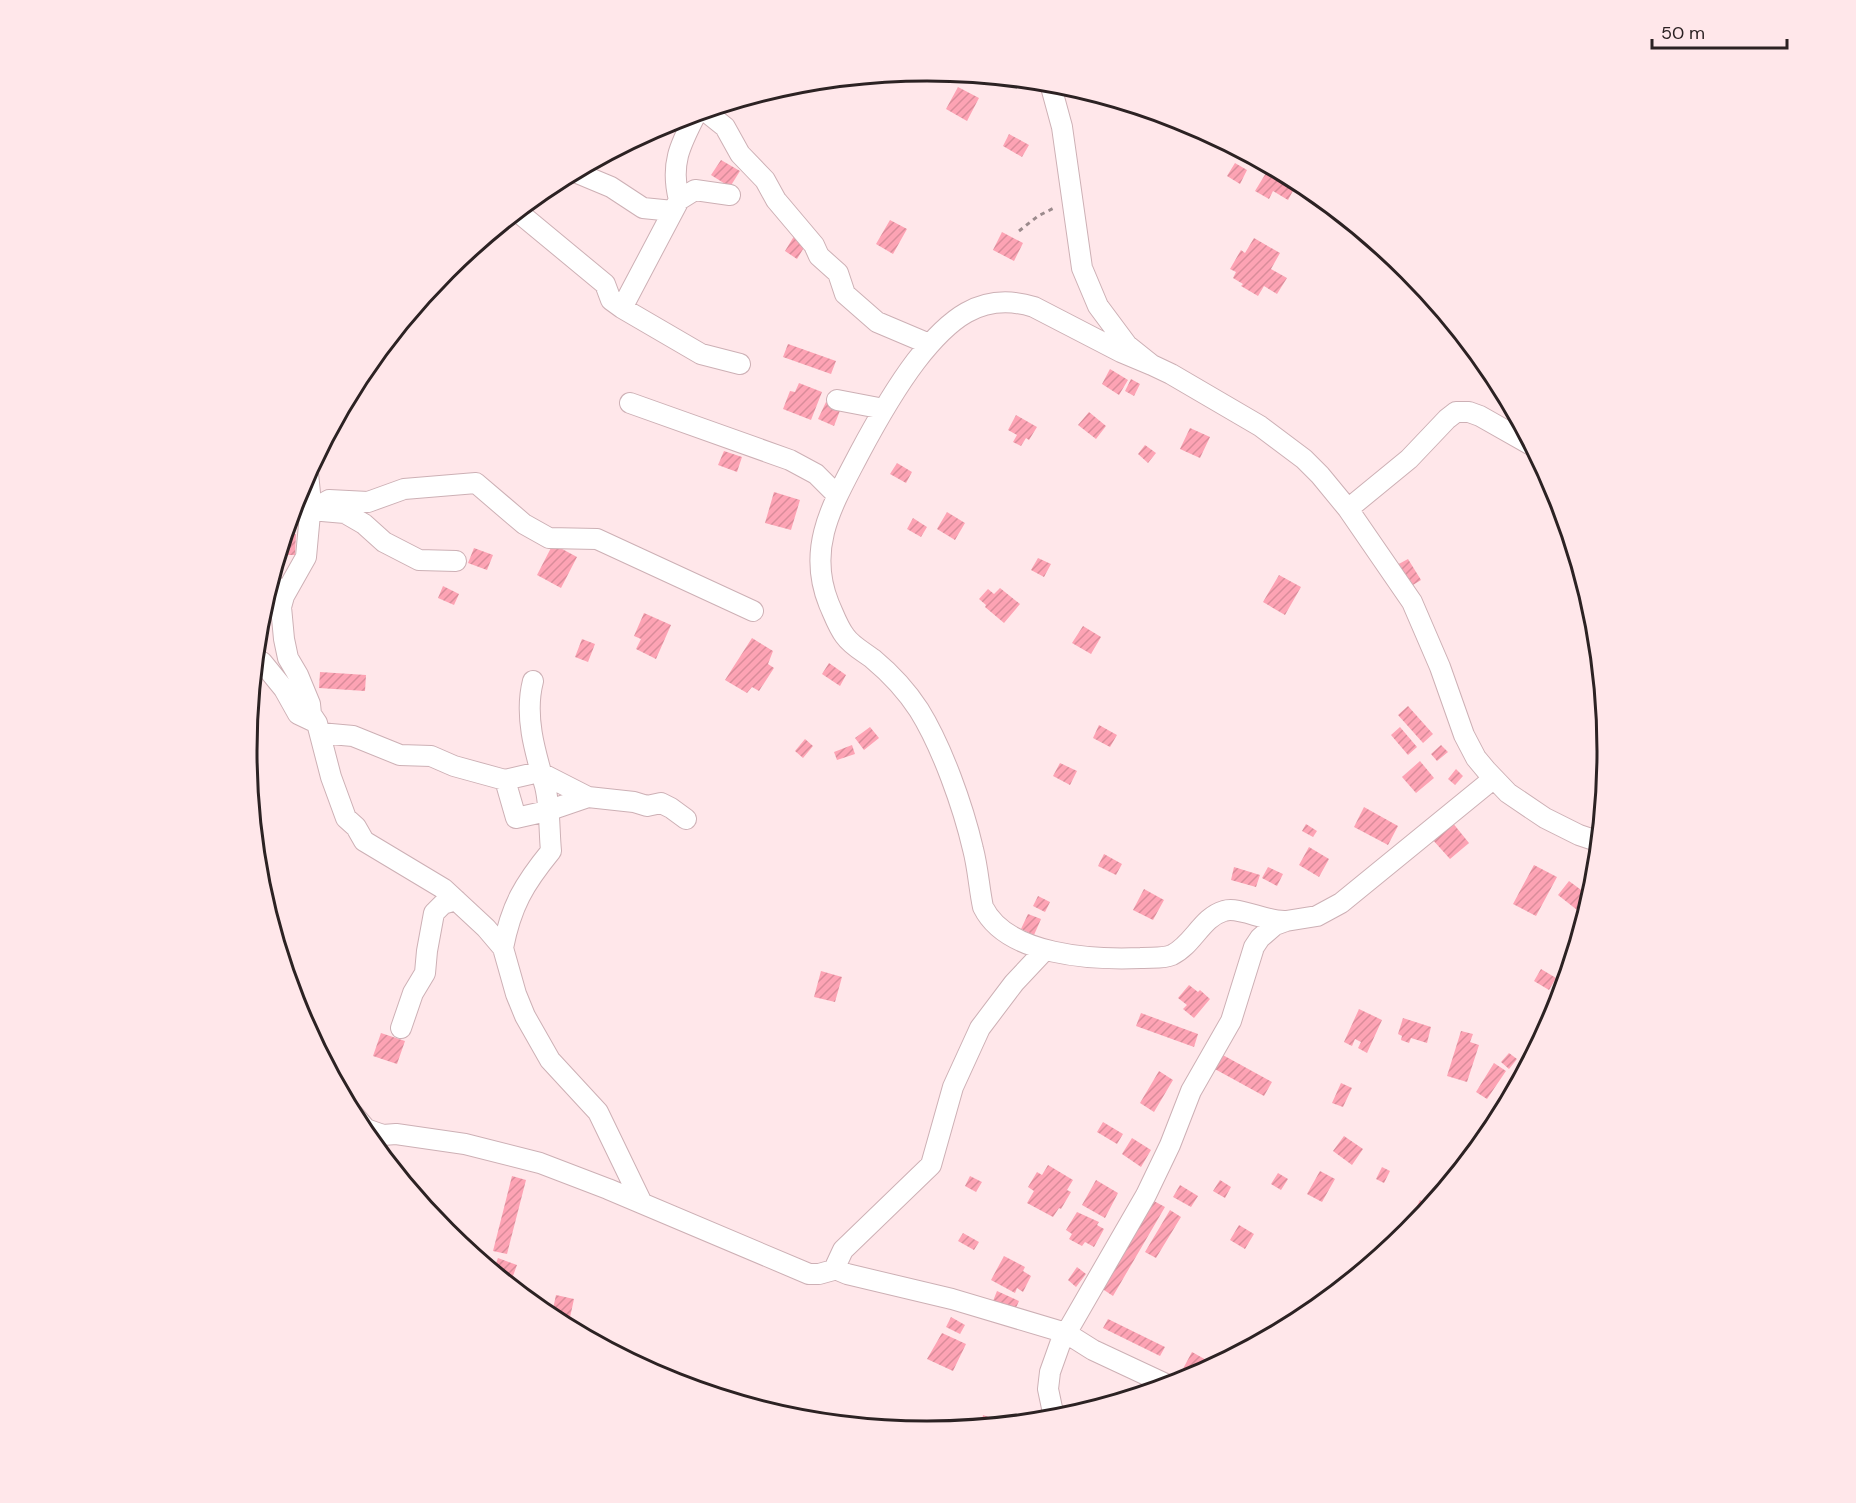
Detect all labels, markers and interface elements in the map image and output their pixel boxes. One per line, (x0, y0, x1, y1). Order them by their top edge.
scale bar (1652, 12, 1787, 50)
text: 50 m (1661, 21, 1705, 45)

